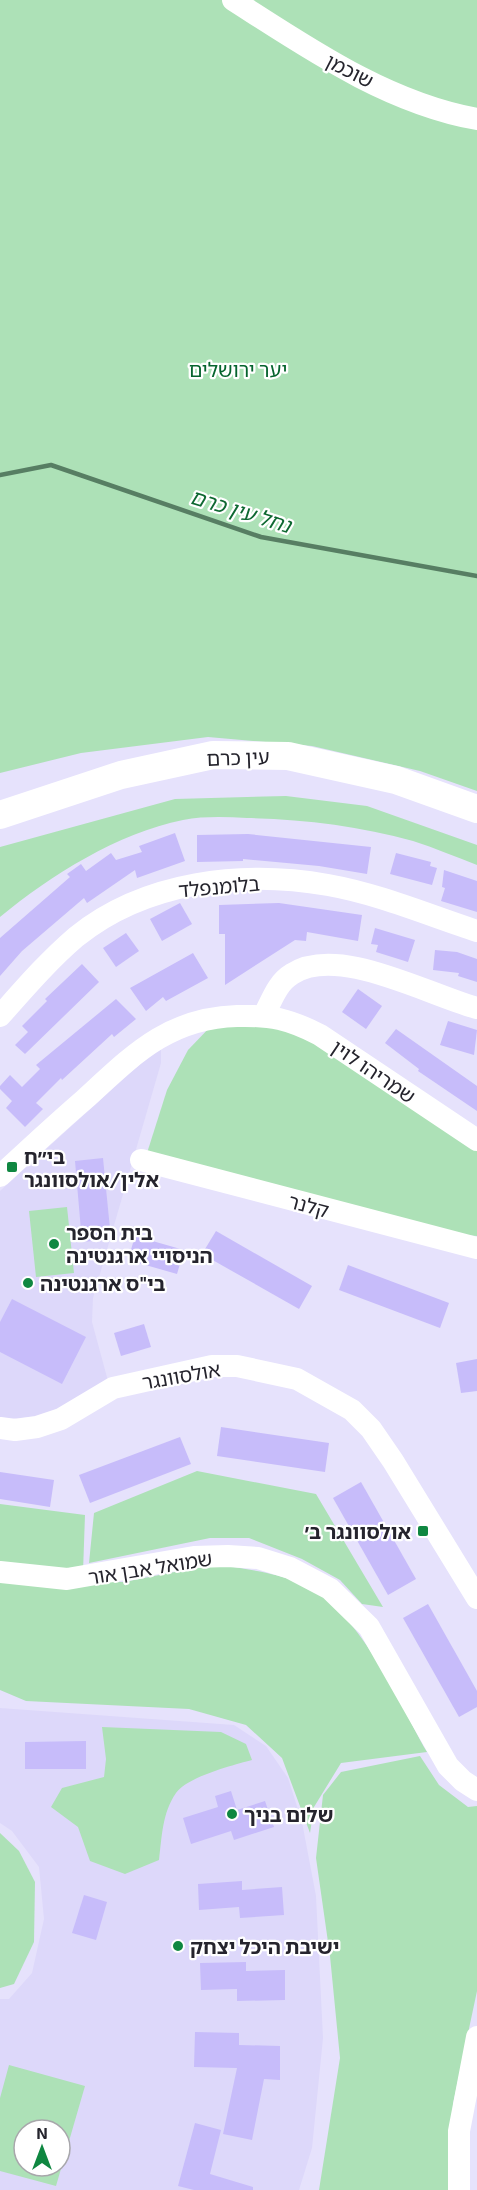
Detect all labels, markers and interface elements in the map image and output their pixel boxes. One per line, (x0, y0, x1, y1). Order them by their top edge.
street label: שוכמן (322, 48, 378, 92)
park label: יער ירושלים (189, 357, 287, 381)
water label: נחל עין כרם (187, 483, 296, 539)
street label: עין כרם (206, 744, 270, 770)
street label: בלומנפלד (177, 870, 261, 902)
street label: שמריהו לוין (328, 1034, 420, 1108)
place label: בי״ח אלין/אולסוונגר (24, 1144, 159, 1191)
marker: בי״ח אלין/אולסוונגר (5, 1160, 19, 1174)
street label: קלנר (286, 1188, 332, 1222)
place label: בית הספר הניסויי ארגנטינה (66, 1220, 213, 1267)
marker: בית הספר הניסויי ארגנטינה (47, 1237, 61, 1251)
place label: בי"ס ארגנטינה (40, 1271, 166, 1295)
marker: בי"ס ארגנטינה (21, 1276, 35, 1290)
street label: אולסוונגר (140, 1356, 222, 1394)
place label: אולסוונגר ב׳ (305, 1519, 411, 1543)
marker: אולסוונגר ב׳ (416, 1524, 430, 1538)
street label: שמואל אבן אור (86, 1545, 214, 1589)
place label: שלום בניך (244, 1802, 333, 1826)
marker: שלום בניך (225, 1807, 239, 1821)
place label: ישיבת היכל יצחק (190, 1934, 339, 1958)
marker: ישיבת היכל יצחק (171, 1939, 185, 1953)
north arrow (12, 2118, 72, 2178)
text: N (36, 2123, 48, 2142)

